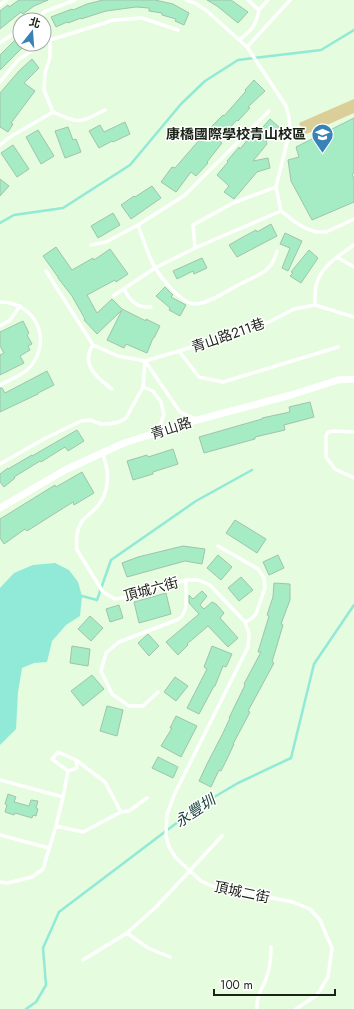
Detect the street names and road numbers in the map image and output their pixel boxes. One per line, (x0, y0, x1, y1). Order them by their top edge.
street label: 青山路211巷 (189, 313, 267, 357)
street label: 青山路 (148, 412, 194, 444)
street label: 頂城六街 (121, 572, 181, 606)
street label: 頂城二街 (213, 876, 271, 908)

